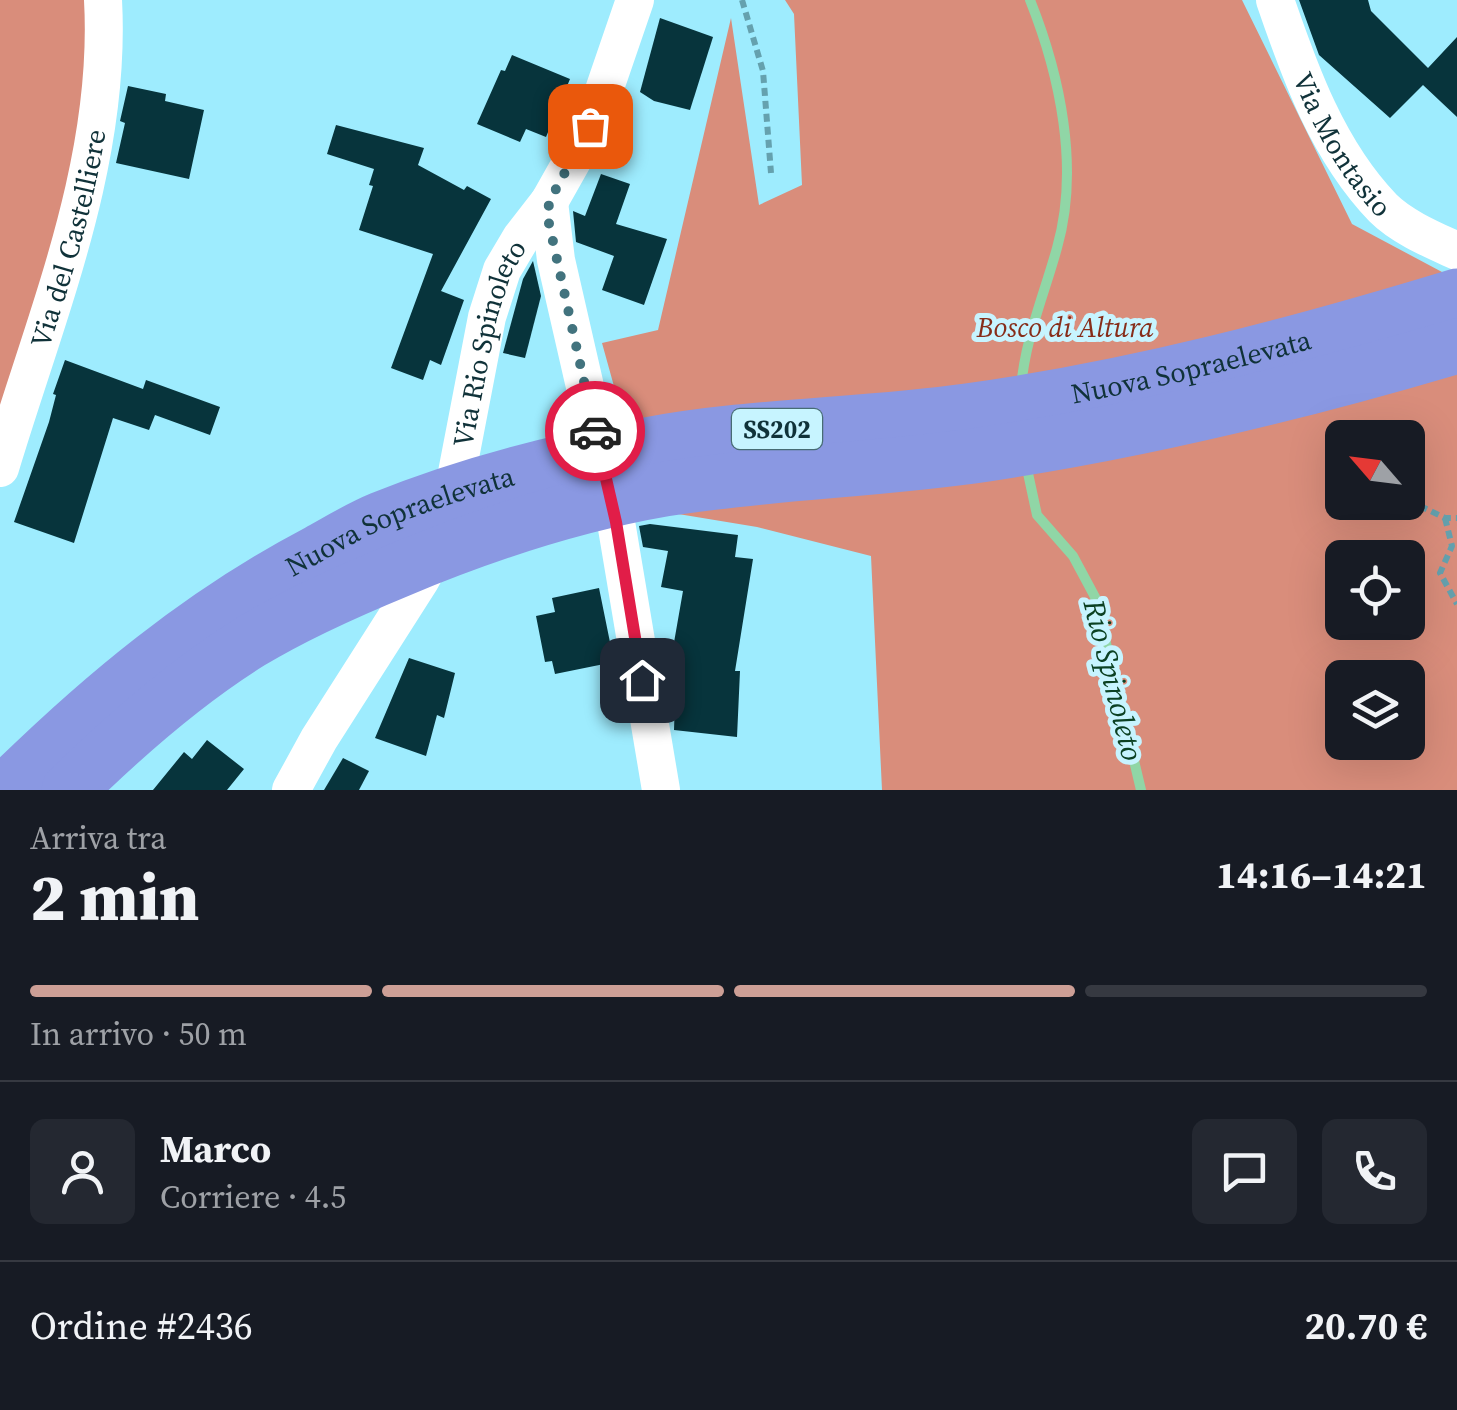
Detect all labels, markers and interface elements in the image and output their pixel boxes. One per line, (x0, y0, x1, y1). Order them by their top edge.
street label: Via Montasio (1284, 66, 1400, 225)
pin (548, 84, 633, 169)
icon: bag (563, 99, 618, 154)
street label: Via del Castelliere (21, 126, 115, 352)
street label: Via Rio Spinoleto (443, 232, 535, 450)
park label: Bosco di Altura (975, 308, 1154, 346)
street label: Nuova Sopraelevata (1068, 320, 1316, 413)
courier (545, 381, 645, 481)
icon: car (568, 404, 623, 459)
road number: SS202 (732, 409, 822, 449)
north arrow (1325, 420, 1425, 520)
map controls (1325, 420, 1425, 760)
street label: Nuova Sopraelevata (278, 456, 519, 585)
button: locate (1325, 540, 1425, 640)
water label: Rio Spinoleto (1073, 594, 1153, 765)
pin (600, 638, 685, 723)
icon: home (615, 653, 670, 708)
button: layers (1325, 660, 1425, 760)
text: Arriva tra (30, 816, 167, 860)
text: 14:16–14:21 (1216, 849, 1427, 901)
text: 2 min (30, 853, 200, 942)
text: In arrivo · 50 m (30, 1012, 247, 1056)
button: person (30, 1119, 135, 1224)
button: chat (1192, 1119, 1297, 1224)
button: phone (1322, 1119, 1427, 1224)
text: Marco (160, 1123, 271, 1175)
text: Corriere · 4.5 (160, 1175, 346, 1219)
text: Ordine #2436 (30, 1300, 253, 1352)
text: 20.70 € (1304, 1300, 1427, 1352)

